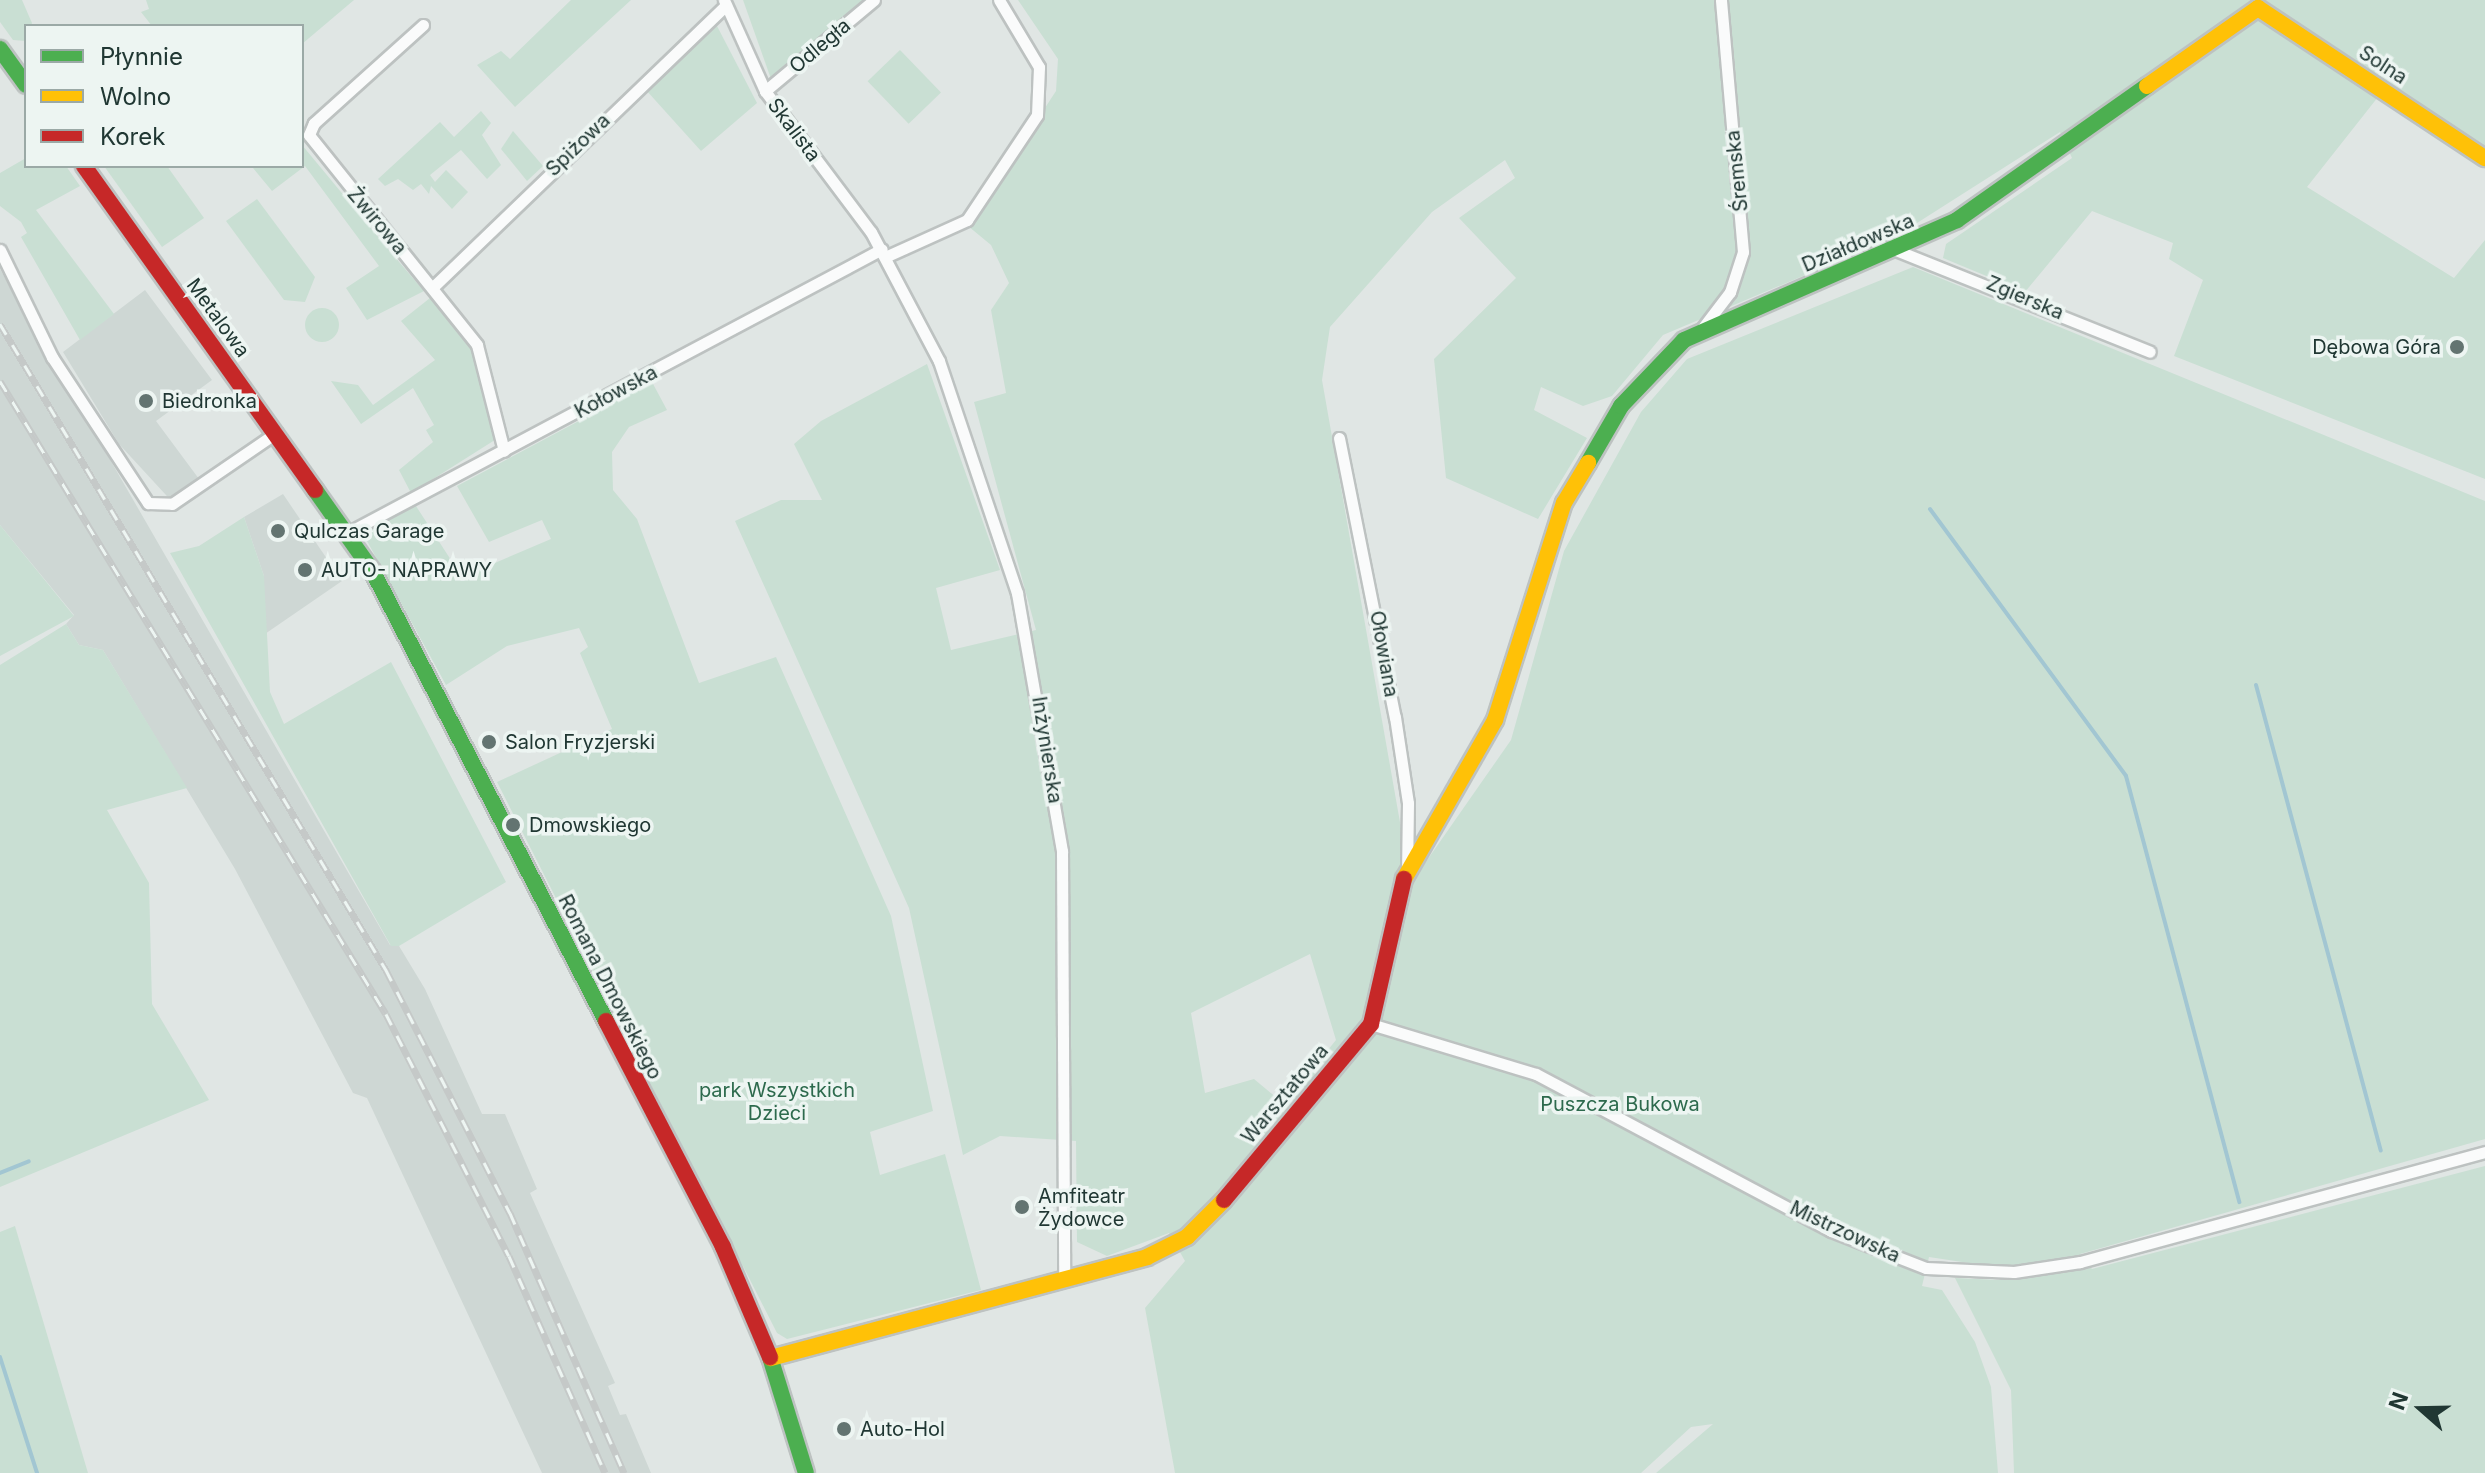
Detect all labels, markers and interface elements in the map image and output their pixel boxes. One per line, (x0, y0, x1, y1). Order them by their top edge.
street label: Odległa (785, 14, 855, 78)
legend (24, 24, 304, 168)
street label: Solna (2354, 41, 2412, 89)
text: Płynnie (100, 42, 183, 71)
text: Wolno (100, 82, 171, 111)
street label: Skalista (762, 94, 826, 166)
street label: Spiżowa (541, 109, 615, 181)
text: Korek (100, 122, 165, 151)
street label: Śremska (1721, 129, 1753, 213)
street label: Żwirowa (342, 183, 412, 259)
street label: Działdowska (1798, 209, 1918, 277)
street label: Zgierska (1983, 271, 2067, 325)
street label: Metalowa (181, 274, 255, 362)
place label: Dębowa Góra (2312, 335, 2441, 359)
marker: Dębowa Góra (2448, 338, 2466, 356)
street label: Kołowska (571, 360, 661, 424)
place label: Biedronka (162, 389, 257, 413)
marker: Biedronka (137, 392, 155, 410)
place label: Qulczas Garage (294, 519, 444, 543)
marker: Qulczas Garage (269, 522, 287, 540)
place label: AUTO- NAPRAWY (321, 558, 492, 582)
marker: AUTO- NAPRAWY (296, 561, 314, 579)
street label: Ołowiana (1365, 609, 1403, 699)
street label: Inżynierska (1027, 695, 1067, 805)
place label: Salon Fryzjerski (505, 730, 655, 754)
marker: Salon Fryzjerski (480, 733, 498, 751)
place label: Dmowskiego (529, 813, 651, 837)
marker: Dmowskiego (504, 816, 522, 834)
street label: Romana Dmowskiego (553, 891, 667, 1083)
street label: Warsztatowa (1236, 1039, 1334, 1149)
park label: park Wszystkich Dzieci (699, 1078, 855, 1125)
park label: Puszcza Bukowa (1540, 1092, 1700, 1116)
place label: Amfiteatr Żydowce (1038, 1184, 1125, 1231)
street label: Mistrzowska (1786, 1196, 1904, 1268)
marker: Amfiteatr Żydowce (1013, 1198, 1031, 1216)
north arrow (2381, 1369, 2461, 1449)
text: N (2383, 1388, 2414, 1413)
place label: Auto-Hol (860, 1417, 945, 1441)
marker: Auto-Hol (835, 1420, 853, 1438)

